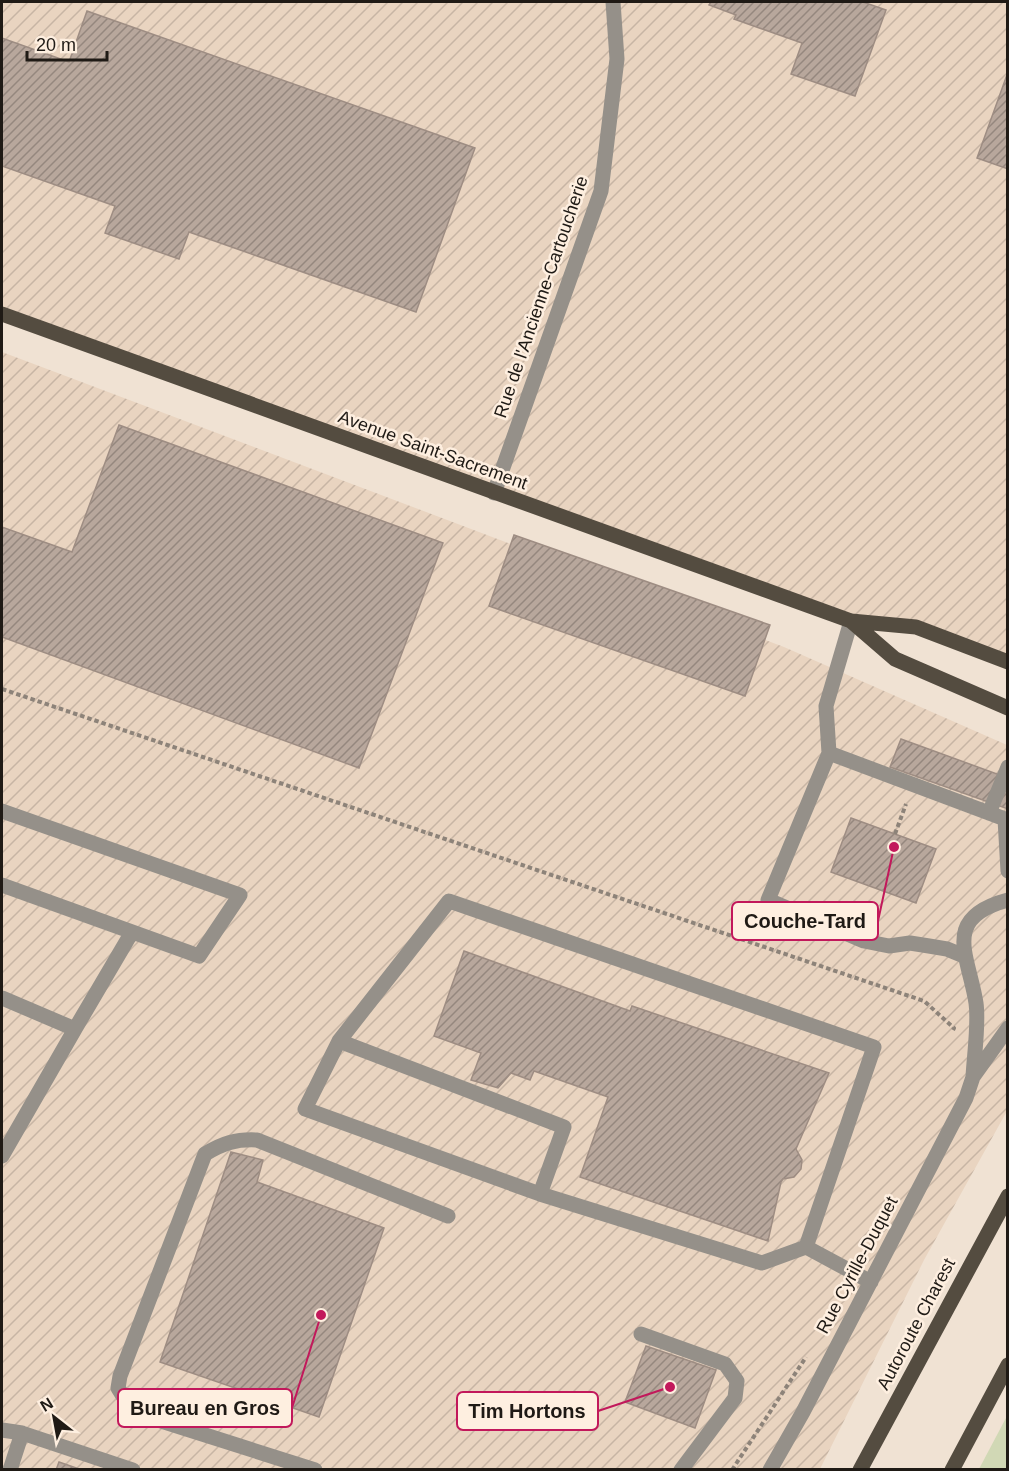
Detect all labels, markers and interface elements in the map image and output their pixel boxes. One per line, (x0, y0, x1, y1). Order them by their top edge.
scale bar (27, 24, 106, 62)
text: 20 m (36, 35, 76, 55)
street label: Rue de l'Ancienne-Cartoucherie (490, 173, 592, 421)
street label: Avenue Saint-Sacrement (336, 406, 530, 494)
callout: Couche-Tard (732, 902, 878, 940)
text: Couche-Tard (744, 910, 866, 932)
street label: Rue Cyrille-Duquet (812, 1193, 902, 1337)
street label: Autoroute Charest (873, 1255, 959, 1393)
north arrow (24, 1387, 84, 1447)
callout: Bureau en Gros (118, 1389, 292, 1427)
callout: Tim Hortons (457, 1392, 598, 1430)
text: N (37, 1394, 56, 1415)
text: Bureau en Gros (130, 1397, 280, 1419)
text: Tim Hortons (468, 1400, 586, 1422)

